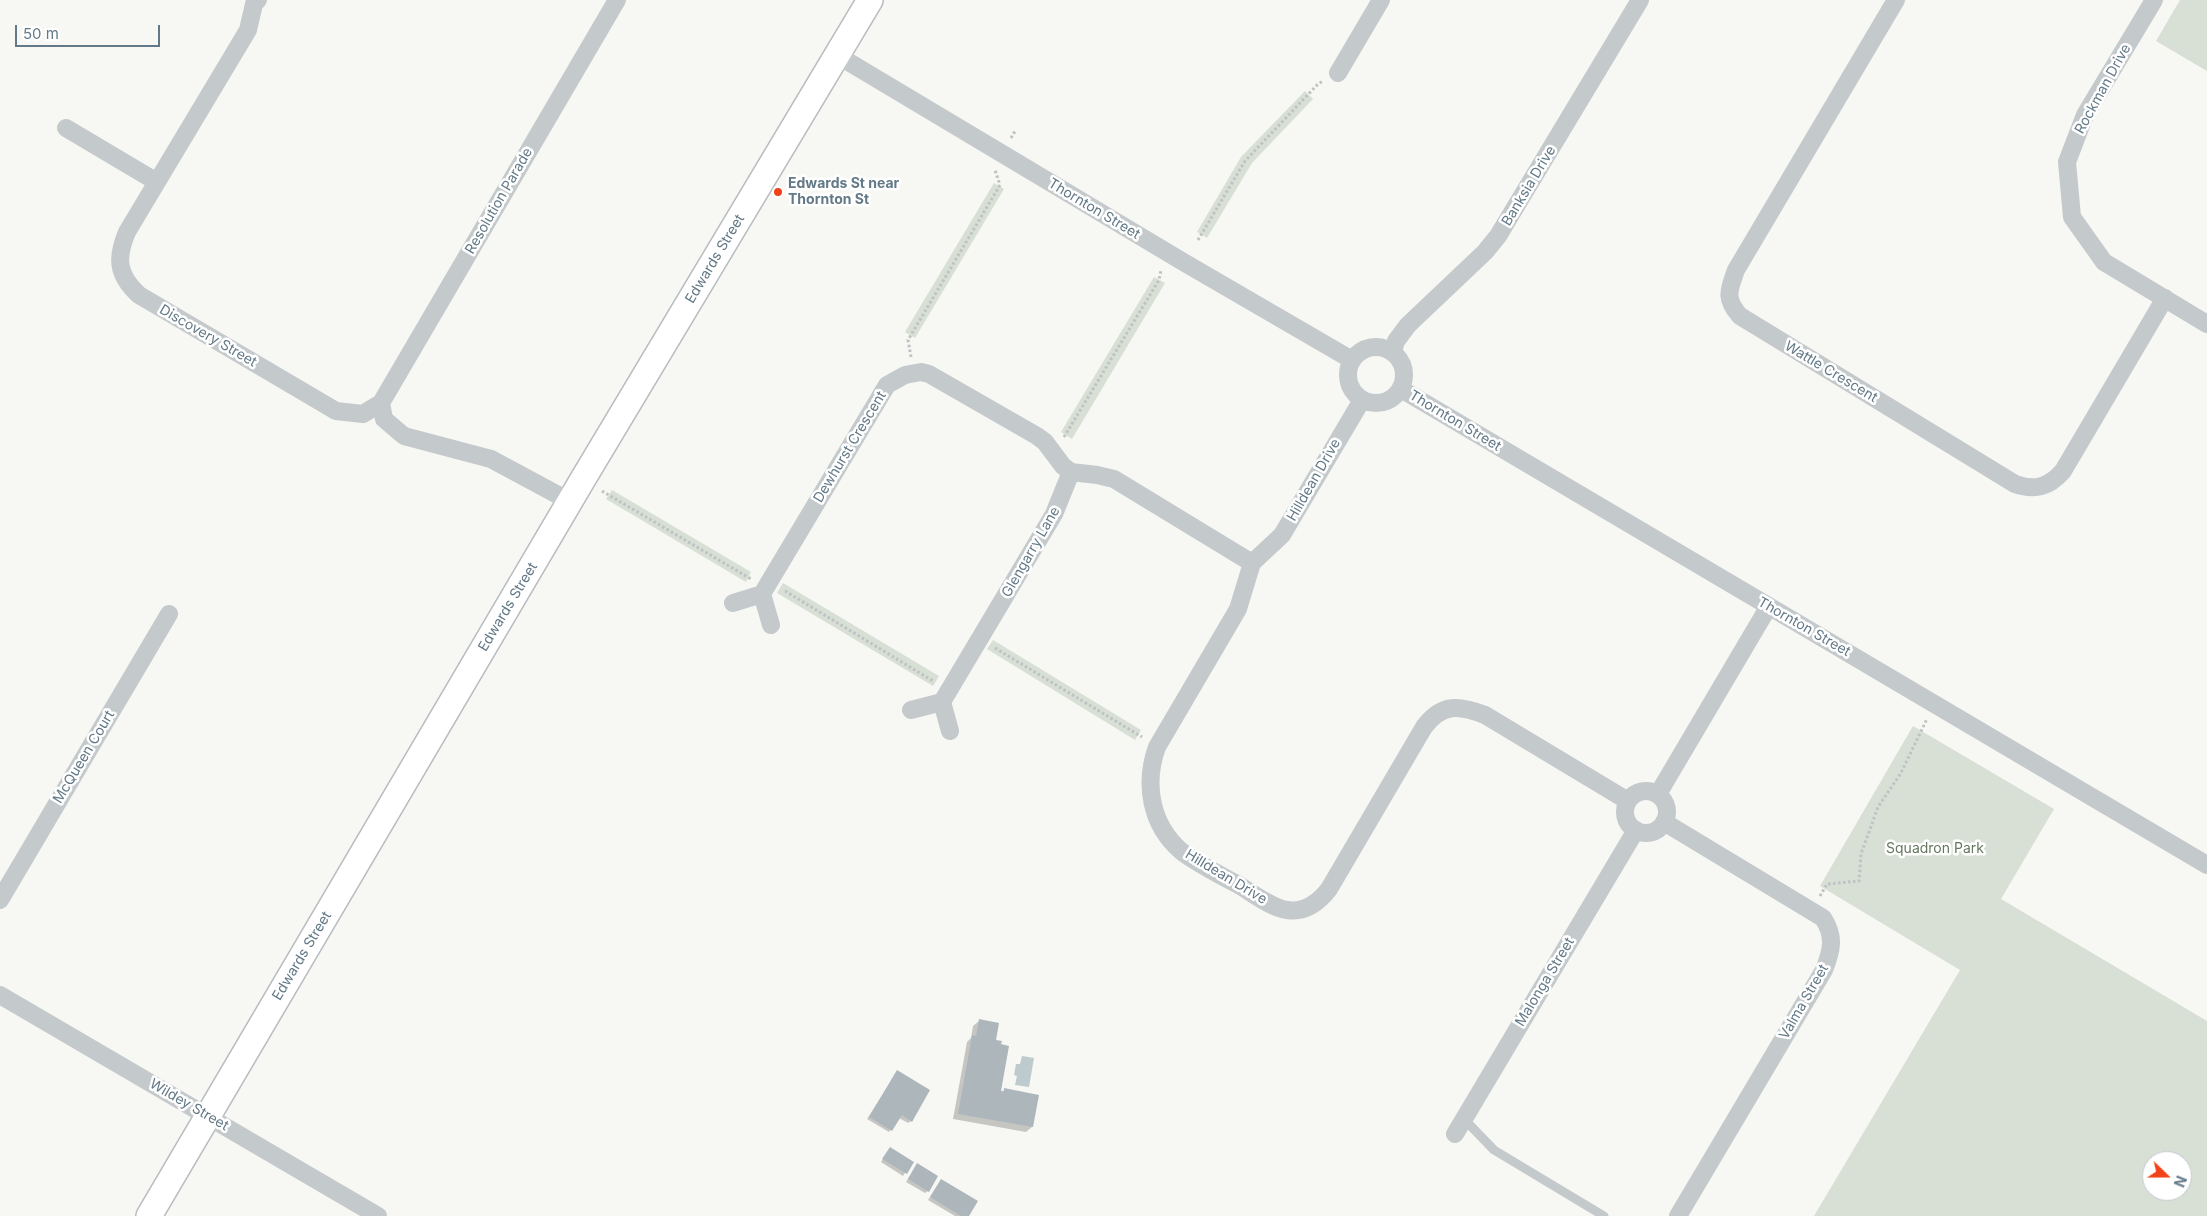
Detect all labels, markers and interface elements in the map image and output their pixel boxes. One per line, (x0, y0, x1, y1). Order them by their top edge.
scale bar (18, 15, 162, 47)
text: 50 m (23, 24, 59, 43)
street label: Rockman Drive (2071, 41, 2135, 137)
street label: Banksia Drive (1499, 143, 1559, 229)
street label: Resolution Parade (462, 145, 536, 257)
street label: Thornton Street (1045, 175, 1143, 243)
place label: Edwards St near Thornton St (788, 176, 899, 208)
marker: Edwards St near Thornton St (772, 186, 784, 198)
street label: Edwards Street (682, 211, 748, 307)
street label: Discovery Street (156, 301, 260, 371)
street label: Wattle Crescent (1782, 338, 1880, 406)
street label: Thornton Street (1406, 387, 1504, 455)
street label: Dewhurst Crescent (810, 388, 890, 506)
street label: Hilldean Drive (1284, 436, 1344, 524)
street label: Glengarry Lane (998, 504, 1064, 600)
street label: Edwards Street (475, 559, 541, 655)
street label: Thornton Street (1755, 594, 1853, 660)
street label: McQueen Court (50, 708, 118, 806)
park label: Squadron Park (1886, 841, 1984, 857)
street label: Hilldean Drive (1182, 846, 1270, 908)
street label: Edwards Street (269, 908, 335, 1004)
street label: Malonga Street (1512, 935, 1578, 1029)
street label: Valma Street (1776, 962, 1832, 1042)
street label: Wildey Street (147, 1076, 231, 1134)
north arrow (2142, 1151, 2192, 1201)
text: N (2171, 1173, 2190, 1190)

